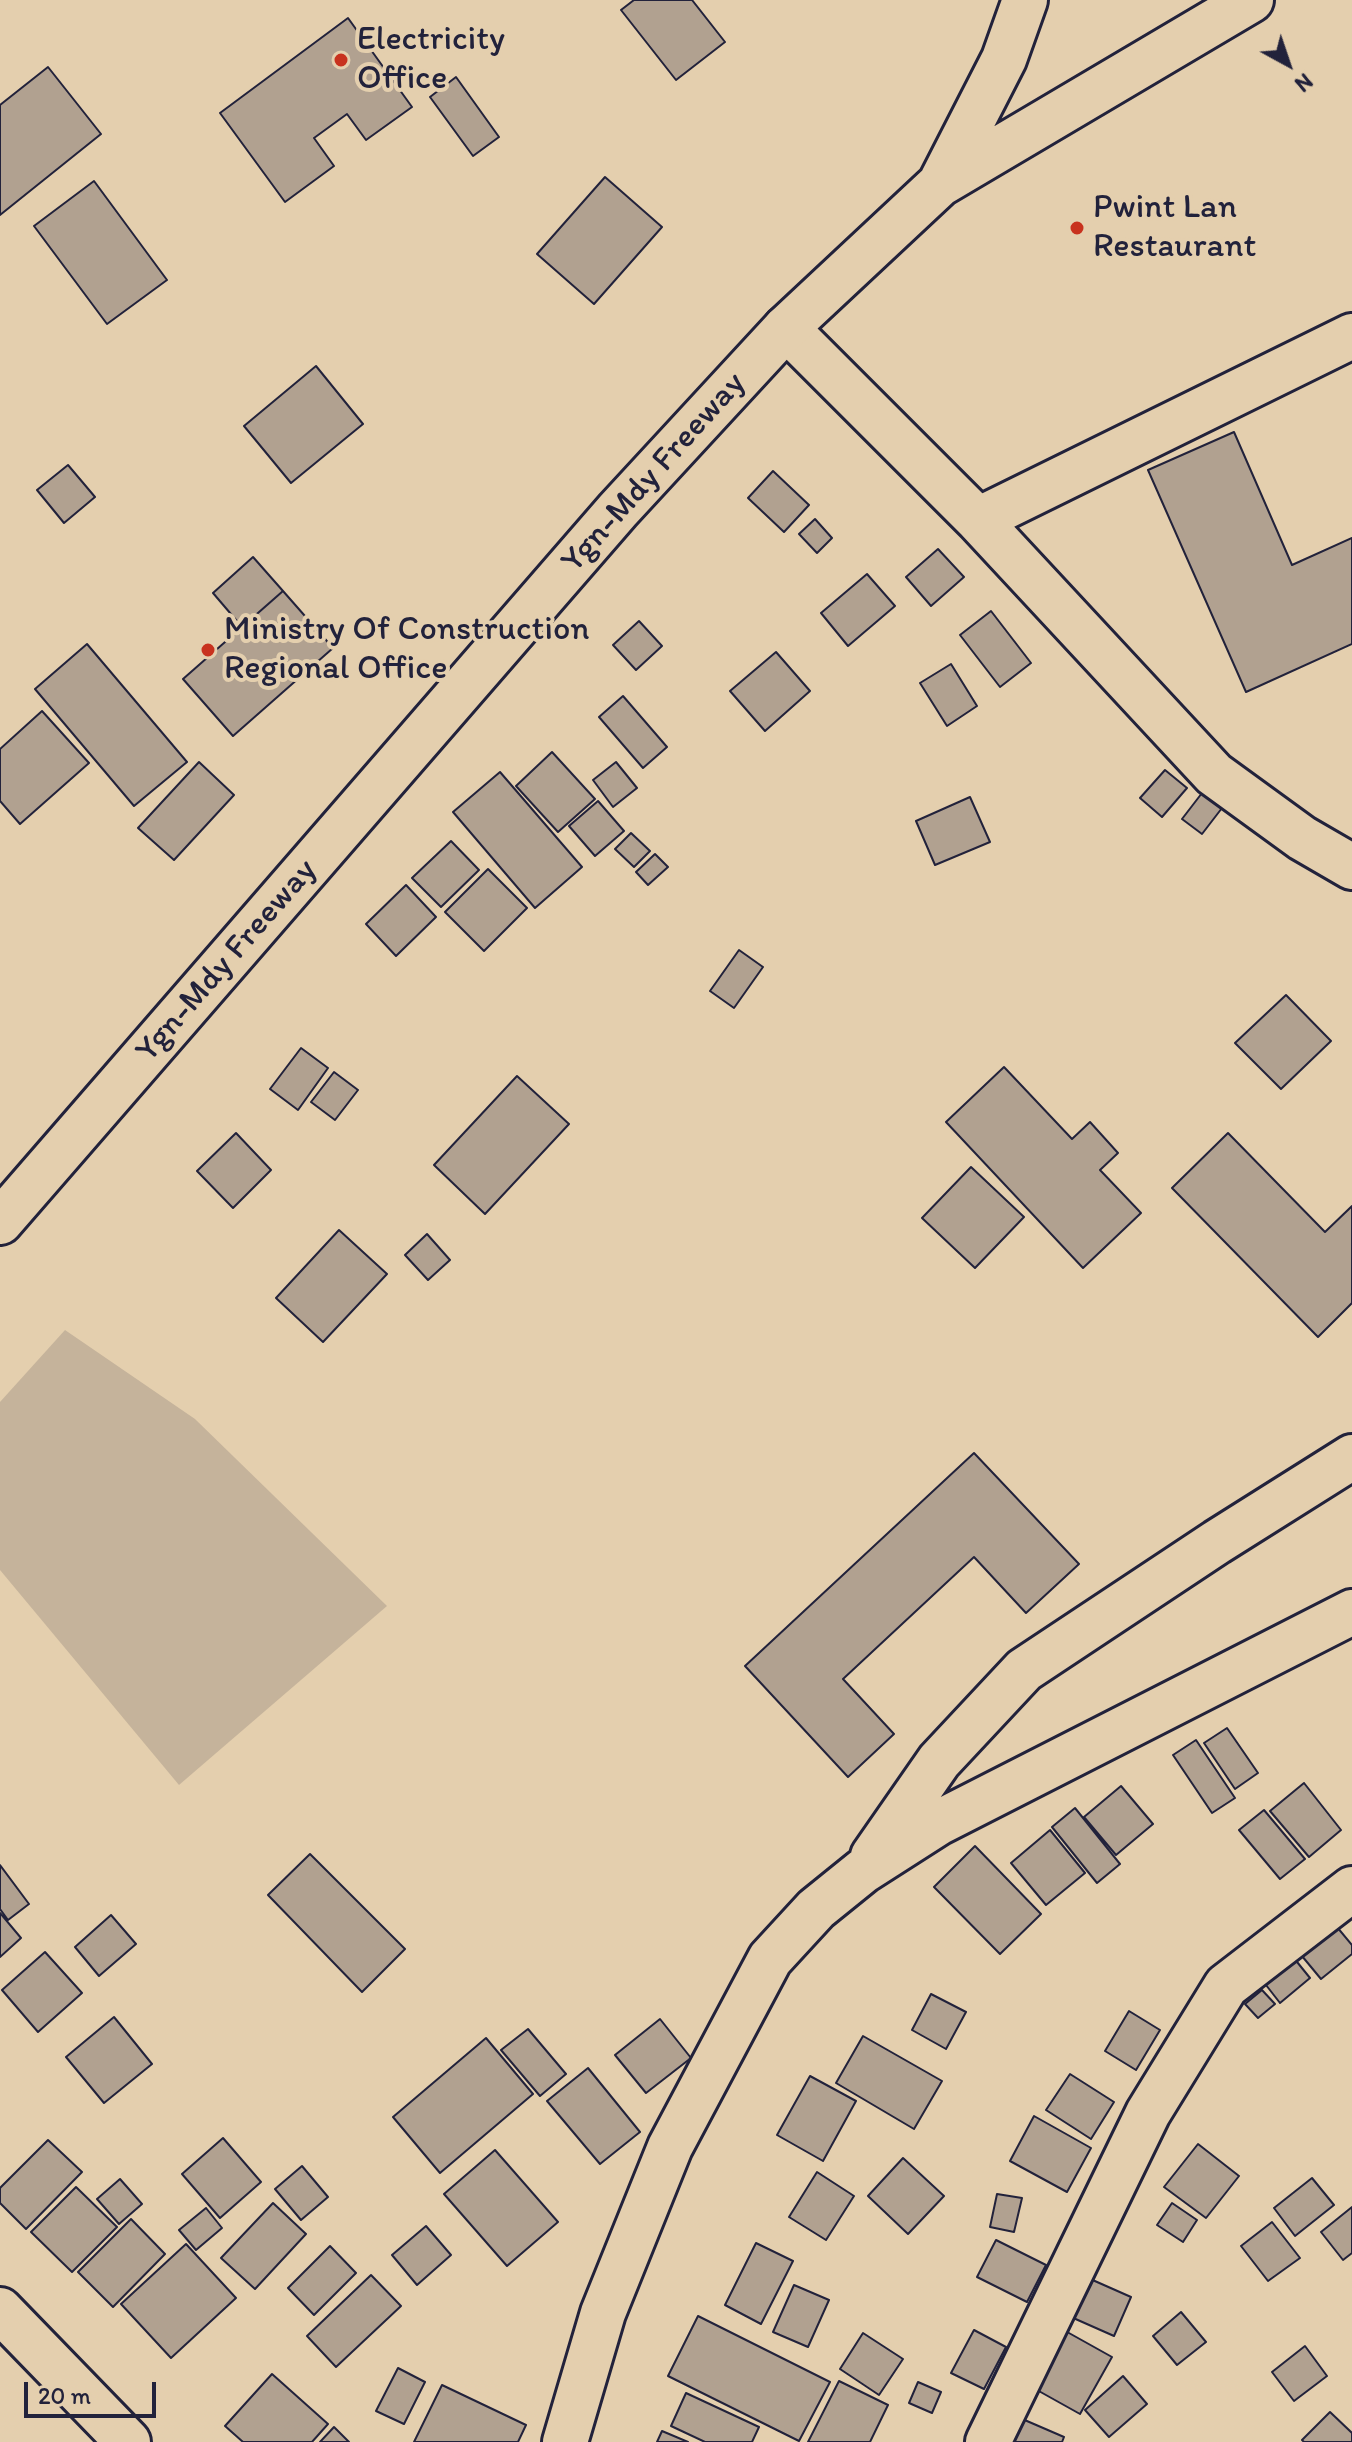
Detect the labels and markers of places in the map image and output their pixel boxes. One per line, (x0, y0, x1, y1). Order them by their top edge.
place label: Electricity Office (357, 20, 505, 100)
marker: Electricity Office (332, 51, 350, 69)
place label: Pwint Lan Restaurant (1093, 188, 1256, 268)
marker: Pwint Lan Restaurant (1068, 219, 1086, 237)
place label: Ministry Of Construction Regional Office (224, 610, 589, 690)
marker: Ministry Of Construction Regional Office (199, 641, 217, 659)

